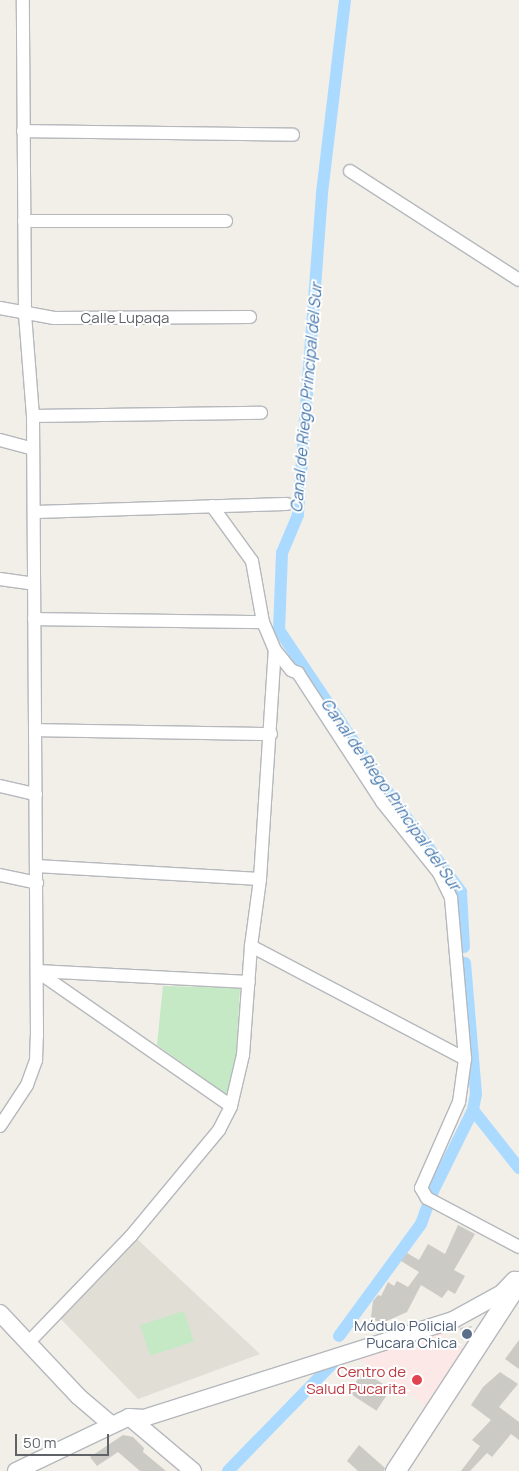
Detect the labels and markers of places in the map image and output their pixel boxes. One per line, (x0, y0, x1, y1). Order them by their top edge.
place label: Módulo Policial Pucara Chica (354, 1316, 457, 1351)
marker: Módulo Policial Pucara Chica (461, 1328, 473, 1340)
place label: Centro de Salud Pucarita (306, 1362, 406, 1397)
marker: Centro de Salud Pucarita (410, 1373, 424, 1387)

